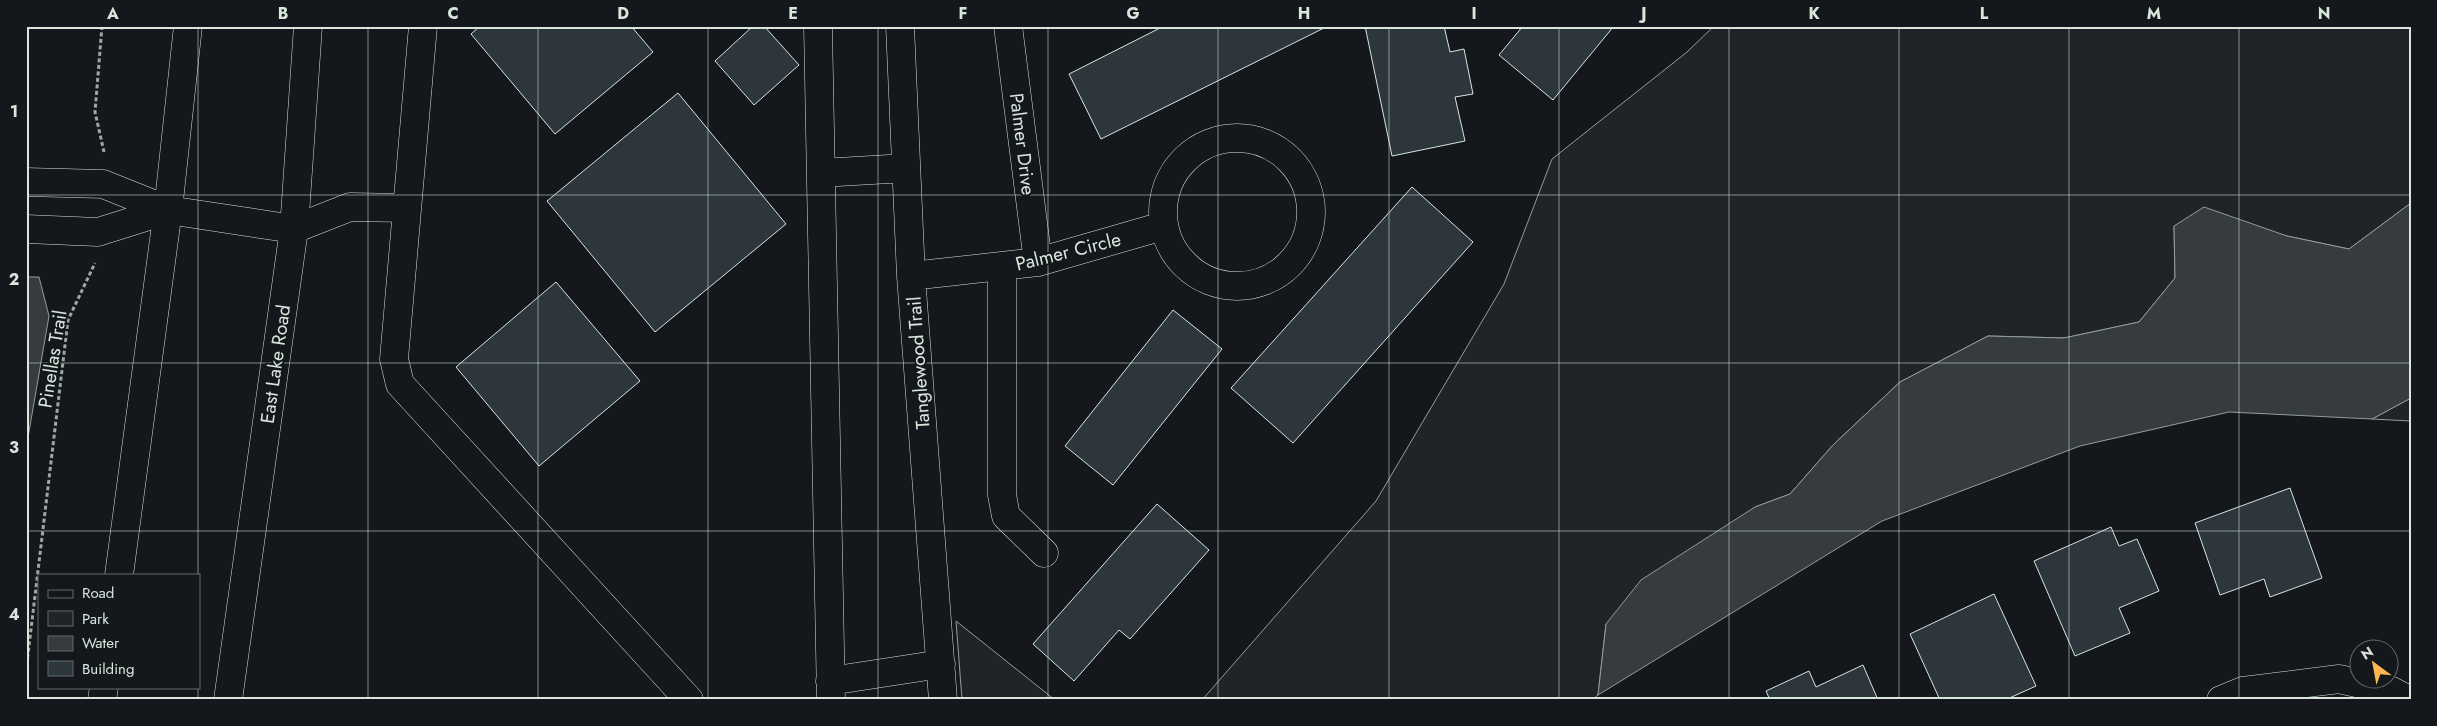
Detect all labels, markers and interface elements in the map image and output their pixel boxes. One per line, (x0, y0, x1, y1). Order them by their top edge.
text: A (106, 2, 119, 25)
text: B (278, 2, 288, 25)
text: C (447, 2, 459, 25)
text: D (617, 2, 629, 25)
text: E (788, 2, 798, 25)
text: F (959, 2, 967, 25)
text: G (1126, 2, 1140, 25)
text: H (1298, 2, 1310, 25)
text: I (1471, 2, 1477, 25)
text: J (1638, 2, 1647, 25)
text: K (1808, 2, 1820, 25)
text: L (1980, 2, 1989, 25)
text: M (2147, 2, 2161, 25)
text: N (2318, 2, 2330, 25)
street label: Palmer Drive (1003, 92, 1042, 197)
text: 1 (10, 100, 18, 123)
street label: Palmer Circle (1013, 225, 1124, 278)
text: 2 (9, 268, 19, 291)
street label: Tanglewood Trail (900, 296, 937, 430)
street label: East Lake Road (254, 303, 297, 425)
street label: Pinellas Trail (31, 308, 74, 410)
text: 3 (9, 436, 19, 459)
legend (38, 574, 200, 688)
text: Road (82, 582, 114, 604)
text: 4 (8, 603, 20, 626)
text: Park (82, 608, 109, 630)
text: Water (82, 632, 120, 654)
north arrow (2350, 638, 2400, 688)
text: N (2357, 642, 2377, 664)
text: Building (82, 658, 134, 680)

